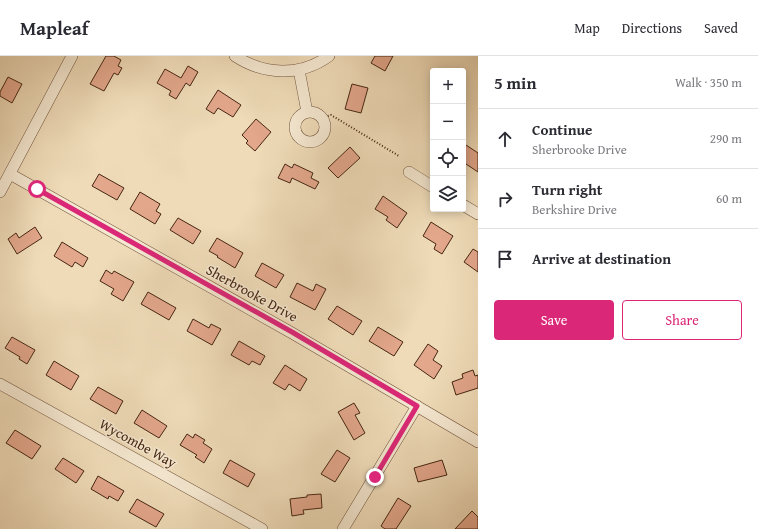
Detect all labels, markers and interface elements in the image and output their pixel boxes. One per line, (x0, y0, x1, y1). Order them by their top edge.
text: Mapleaf (20, 14, 89, 42)
text: Map (574, 18, 600, 38)
text: Directions (622, 18, 682, 38)
text: Saved (704, 18, 738, 38)
map controls (430, 68, 466, 212)
button: + (430, 68, 466, 104)
text: 5 min (494, 70, 536, 95)
text: Walk · 350 m (675, 73, 742, 92)
button: − (430, 104, 466, 140)
text: Continue (532, 119, 593, 140)
icon: ahead (494, 128, 516, 150)
text: 290 m (710, 129, 742, 148)
button: locate (430, 140, 466, 176)
text: Sherbrooke Drive (532, 140, 627, 159)
button: layers (430, 176, 466, 212)
text: Turn right (532, 179, 603, 200)
route start (28, 180, 46, 198)
icon: right (494, 188, 516, 210)
text: 60 m (716, 189, 742, 208)
text: Berkshire Drive (532, 200, 617, 219)
icon: arrive (494, 248, 516, 270)
text: Arrive at destination (532, 248, 671, 269)
street label: Sherbrooke Drive (203, 260, 302, 327)
button: Save (494, 300, 614, 340)
button: Share (622, 300, 742, 340)
street label: Wycombe Way (96, 414, 180, 472)
route end (366, 468, 384, 486)

